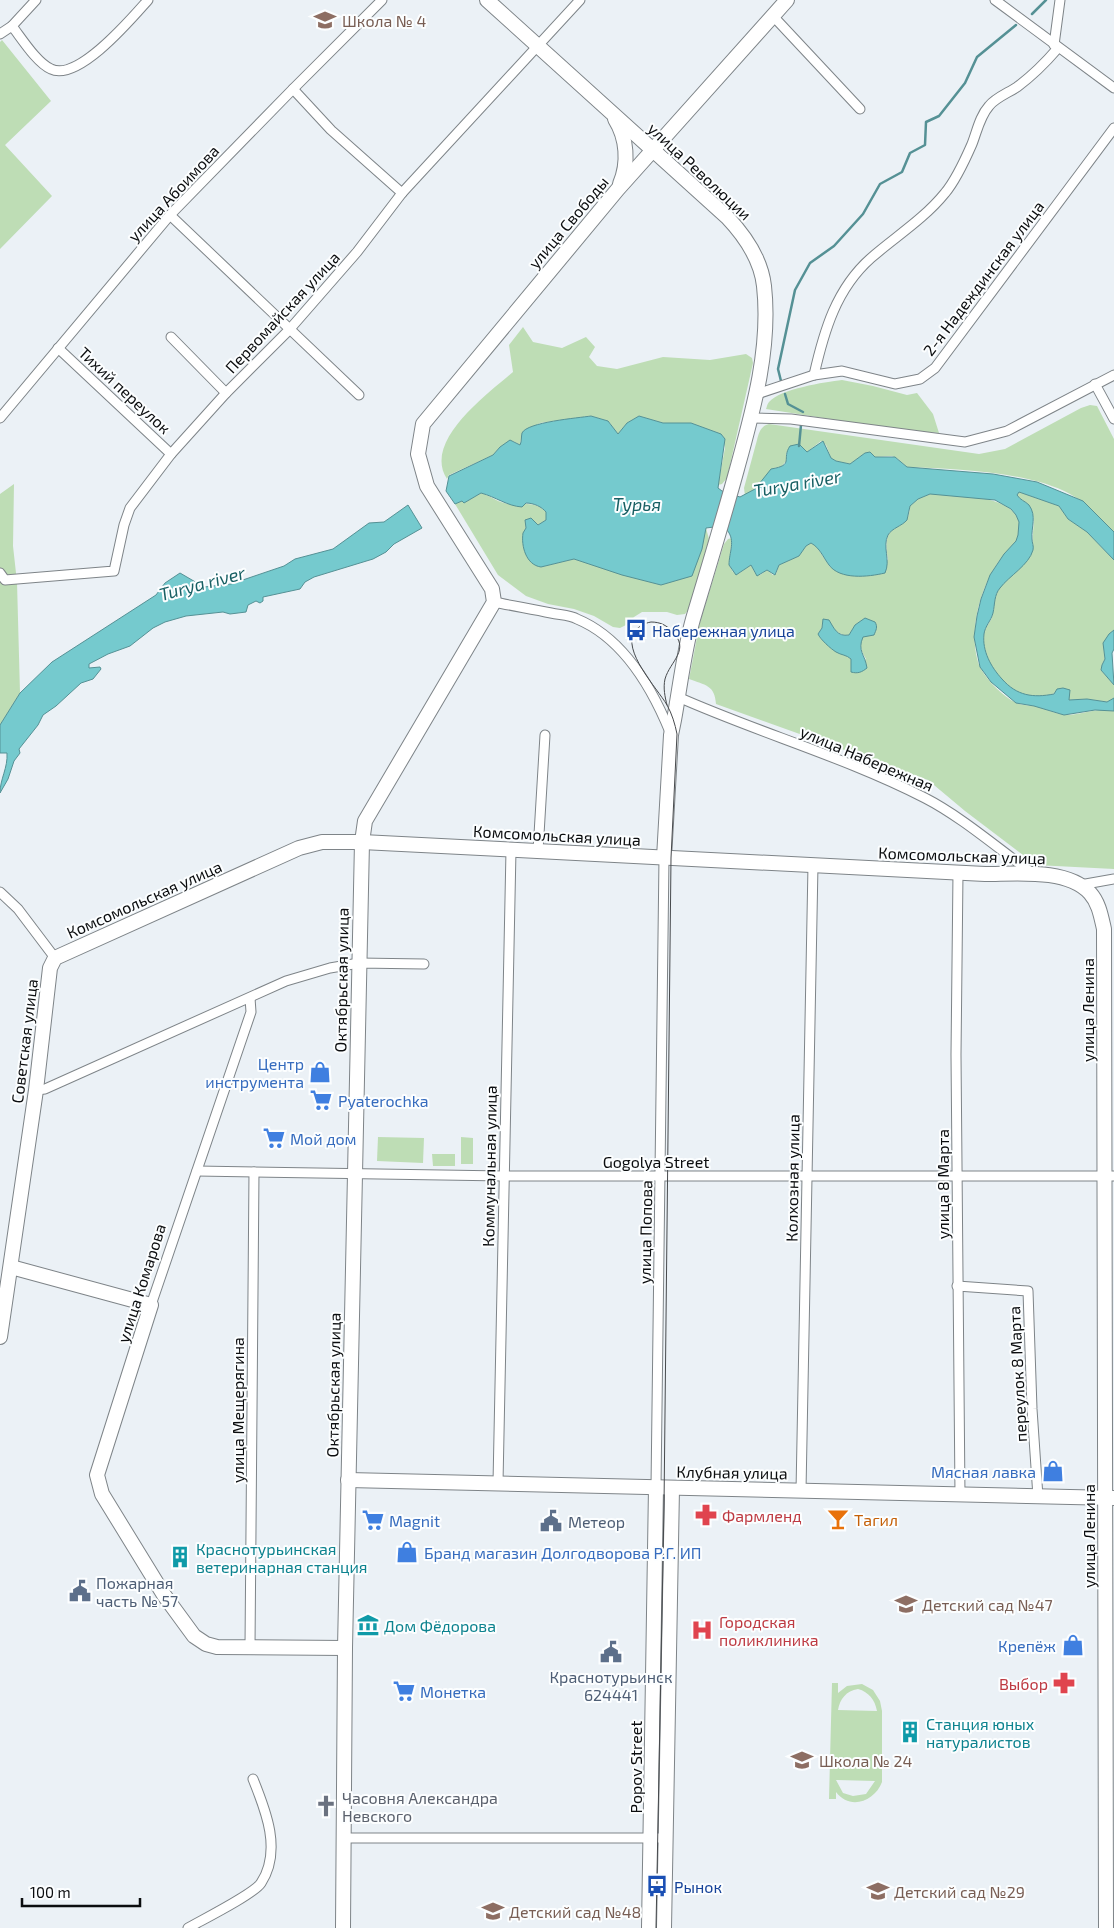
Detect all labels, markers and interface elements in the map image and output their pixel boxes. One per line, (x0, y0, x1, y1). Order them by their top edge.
school or university icon: Школа № 4 (312, 7, 338, 33)
place label: Школа № 4 (342, 11, 426, 30)
street label: улица Революции (644, 118, 756, 224)
street label: улица Абоимова (124, 141, 223, 246)
street label: улица Свободы (524, 172, 613, 273)
street label: 2-я Надеждинская улица (919, 197, 1048, 360)
street label: Первомайская улица (221, 247, 344, 377)
street label: Тихий переулок (74, 343, 175, 438)
water label: Turya river (752, 464, 843, 502)
water label: Турья (613, 493, 661, 515)
water label: Turya river (156, 561, 248, 605)
bus stop icon: Набережная улица (623, 617, 649, 643)
place label: Набережная улица (652, 621, 795, 641)
street label: улица Набережная (797, 721, 936, 796)
street label: Комсомольская улица (473, 821, 641, 850)
street label: Комсомольская улица (878, 843, 1046, 868)
street label: Комсомольская улица (63, 856, 225, 943)
street label: Октябрьская улица (330, 907, 353, 1053)
street label: улица Ленина (1078, 958, 1098, 1062)
street label: Советская улица (7, 978, 42, 1104)
place label: Центр инструмента (205, 1054, 304, 1092)
shop icon: Центр инструмента (307, 1059, 333, 1085)
street label: Коммунальная улица (478, 1085, 501, 1247)
supermarket icon: Pyaterochka (308, 1087, 334, 1113)
place label: Pyaterochka (338, 1091, 429, 1110)
street label: Колхозная улица (781, 1114, 804, 1242)
supermarket icon: Мой дом (261, 1125, 287, 1151)
place label: Мой дом (290, 1129, 357, 1148)
street label: улица 8 Марта (933, 1129, 953, 1239)
street label: Gogolya Street (603, 1152, 709, 1171)
street label: улица Попова (635, 1180, 656, 1284)
street label: улица Комарова (113, 1221, 170, 1345)
street label: переулок 8 Марта (1004, 1305, 1031, 1442)
street label: Октябрьская улица (322, 1312, 345, 1458)
street label: улица Мещерягина (228, 1337, 248, 1483)
shop icon: Мясная лавка (1040, 1458, 1066, 1484)
street label: Клубная улица (676, 1462, 788, 1483)
place label: Мясная лавка (931, 1462, 1036, 1481)
street label: улица Ленина (1079, 1484, 1099, 1588)
pharmacy icon: Фармленд (693, 1502, 719, 1528)
place label: Фармленд (722, 1506, 802, 1525)
bar icon: Тагил (825, 1506, 851, 1532)
supermarket icon: Magnit (360, 1507, 386, 1533)
public building icon: Метеор (538, 1508, 564, 1534)
place label: Тагил (854, 1510, 898, 1529)
place label: Magnit (389, 1511, 440, 1530)
place label: Метеор (568, 1512, 625, 1531)
place label: Краснотурьинская ветеринарная станция (196, 1539, 368, 1576)
shop icon: Бранд магазин Долгодворова Р.Г. ИП (394, 1539, 420, 1565)
place label: Бранд магазин Долгодворова Р.Г. ИП (424, 1543, 701, 1562)
building icon: Краснотурьинская ветеринарная станция (167, 1544, 193, 1570)
place label: Пожарная часть № 57 (96, 1573, 178, 1610)
public building icon: Пожарная часть № 57 (67, 1578, 93, 1604)
school or university icon: Детский сад №47 (893, 1591, 919, 1617)
place label: Детский сад №47 (922, 1595, 1053, 1614)
museum icon: Дом Фёдорова (355, 1612, 381, 1638)
place label: Городская поликлиника (719, 1612, 819, 1649)
place label: Дом Фёдорова (384, 1616, 496, 1635)
hospital icon: Городская поликлиника (689, 1617, 715, 1643)
shop icon: Крепёж (1060, 1632, 1086, 1658)
place label: Крепёж (998, 1636, 1056, 1655)
public building icon: Краснотурьинск 624441 (598, 1639, 624, 1665)
place label: Краснотурьинск 624441 (549, 1667, 673, 1704)
pharmacy icon: Выбор (1051, 1670, 1077, 1696)
place label: Выбор (999, 1674, 1048, 1693)
supermarket icon: Монетка (391, 1678, 417, 1704)
place label: Монетка (420, 1682, 486, 1701)
place label: Станция юных натуралистов (926, 1714, 1035, 1752)
building icon: Станция юных натуралистов (897, 1719, 923, 1745)
street label: Popov Street (626, 1721, 645, 1813)
school or university icon: Школа № 24 (789, 1747, 815, 1773)
place label: Школа № 24 (819, 1751, 912, 1770)
place label: Часовня Александра Невского (342, 1788, 498, 1825)
church icon: Часовня Александра Невского (313, 1793, 339, 1819)
bus stop icon: Рынок (644, 1873, 670, 1899)
scale bar (22, 1876, 140, 1908)
place label: Рынок (674, 1877, 722, 1896)
school or university icon: Детский сад №29 (865, 1878, 891, 1904)
place label: Детский сад №29 (894, 1882, 1025, 1901)
text: 100 m (30, 1883, 71, 1901)
school or university icon: Детский сад №48 (480, 1898, 506, 1924)
place label: Детский сад №48 (509, 1902, 641, 1921)

